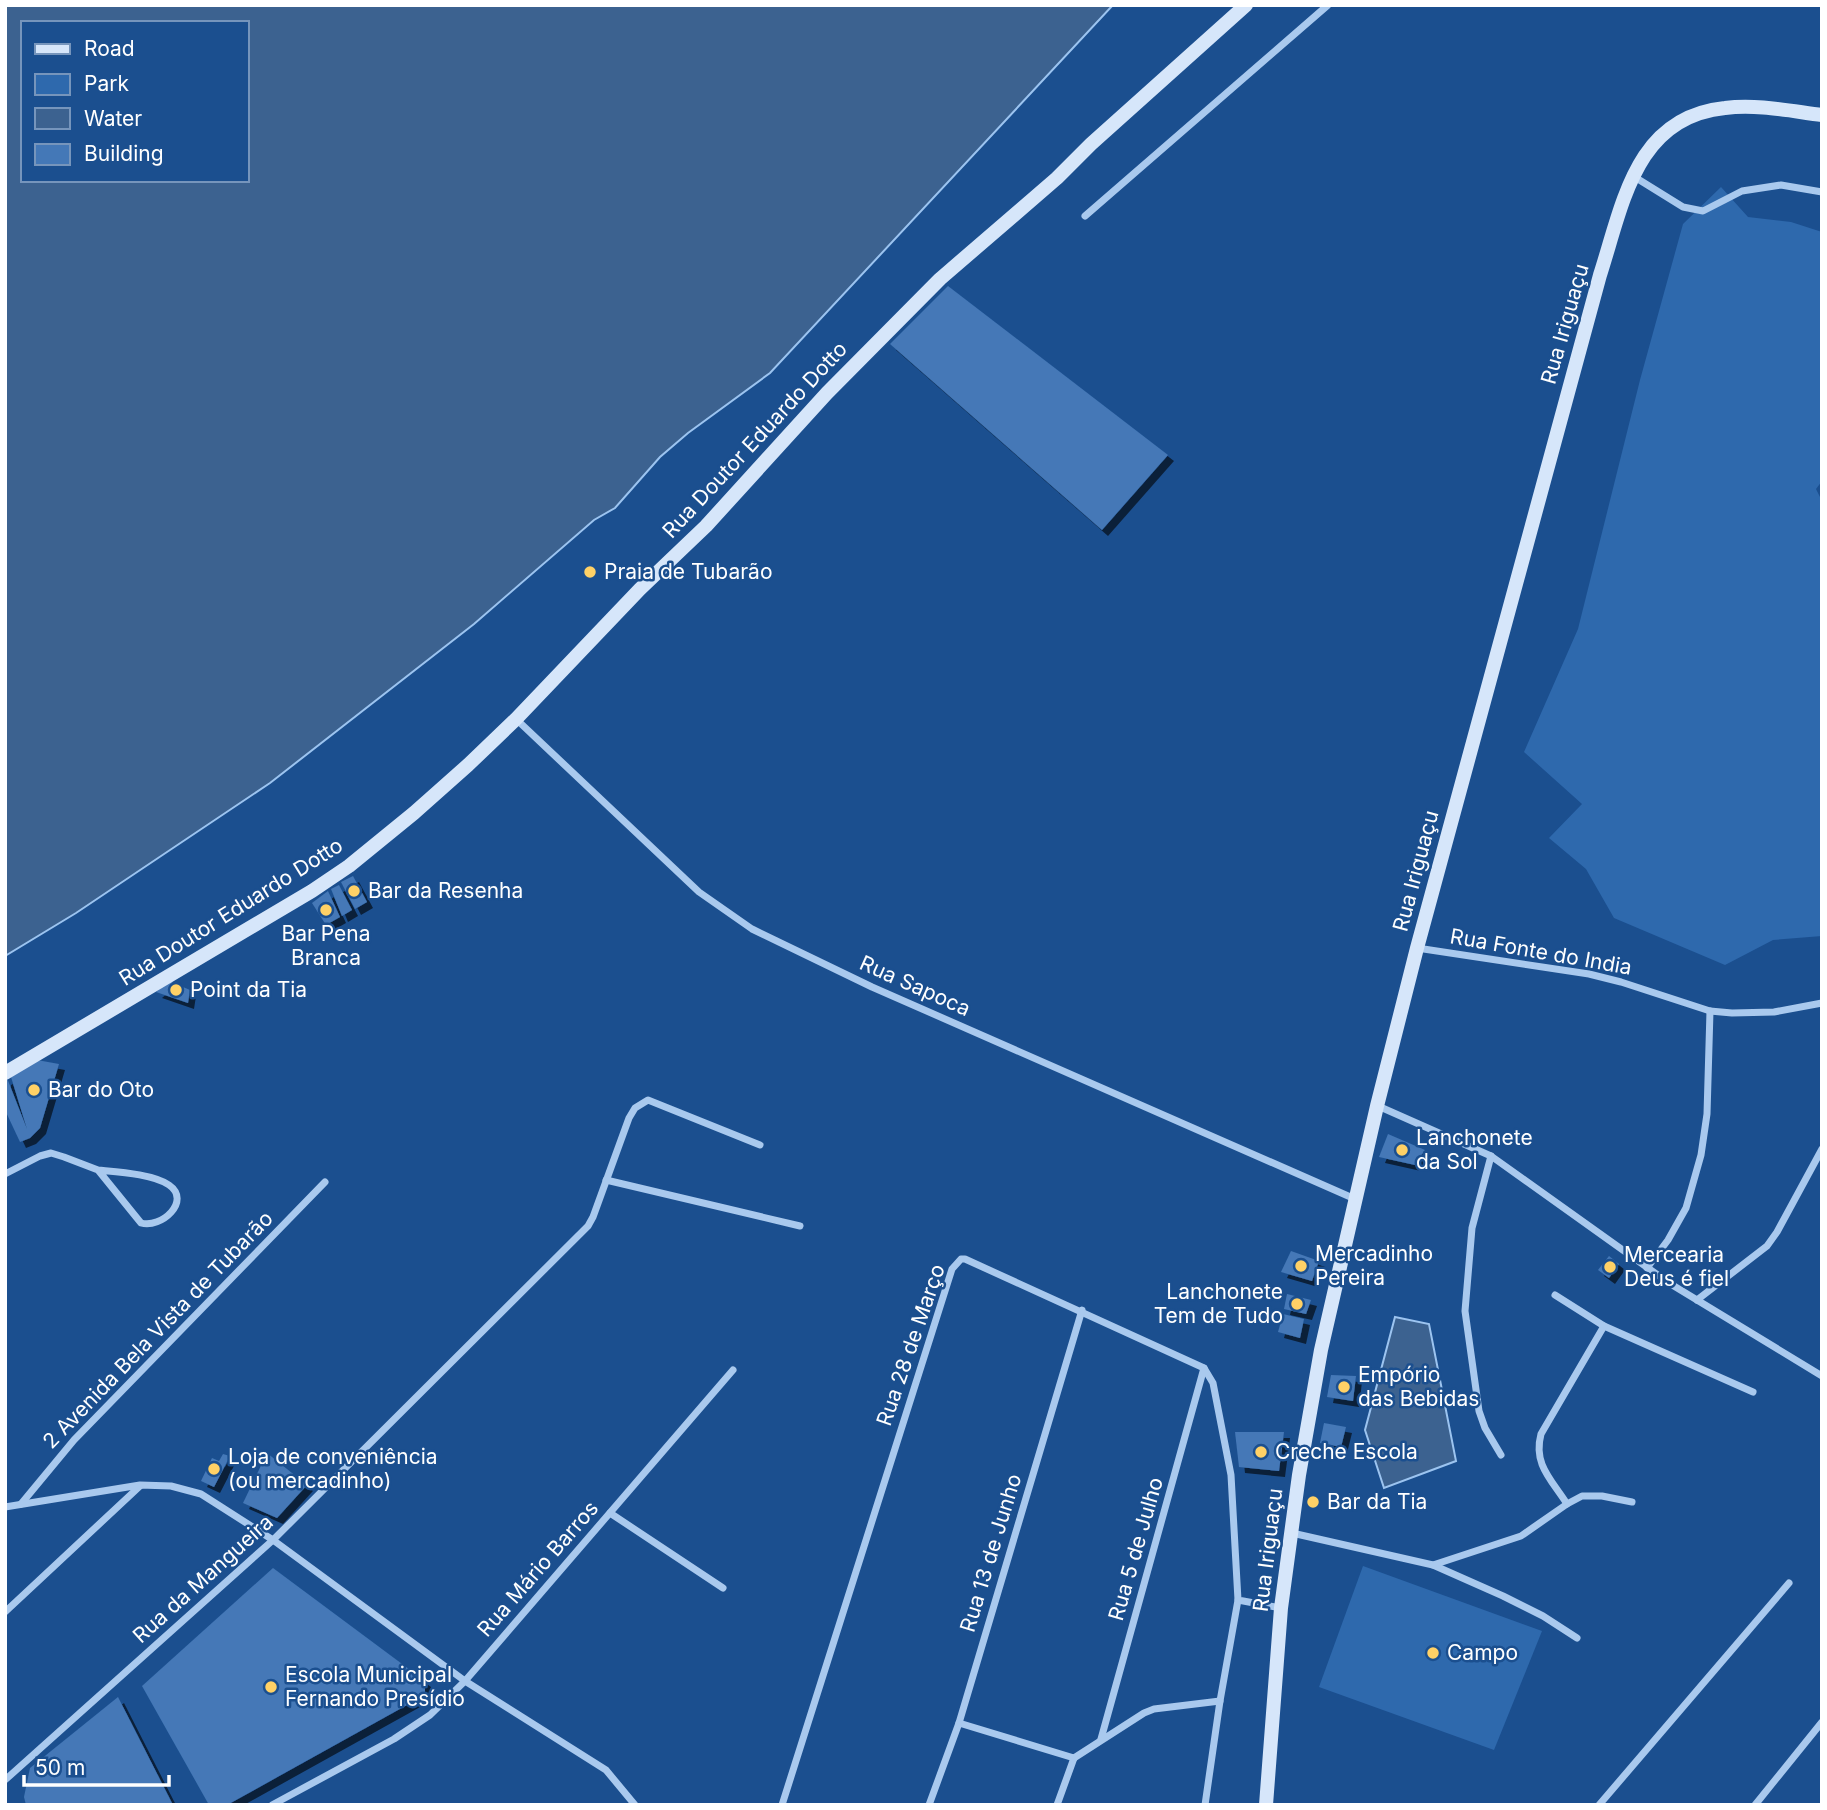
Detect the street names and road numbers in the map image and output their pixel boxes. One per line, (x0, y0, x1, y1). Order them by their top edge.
street label: Rua Iriguaçu (1535, 261, 1594, 387)
street label: Rua Doutor Eduardo Dotto (657, 336, 852, 543)
street label: Rua Iriguaçu (1387, 808, 1444, 934)
street label: Rua Doutor Eduardo Dotto (114, 832, 347, 991)
street label: Rua Fonte do India (1448, 923, 1634, 980)
street label: Rua Sapoca (856, 950, 974, 1021)
street label: 2 Avenida Bela Vista de Tubarão (37, 1206, 278, 1453)
street label: Rua 28 de Março (871, 1261, 950, 1429)
street label: Rua 13 de Junho (955, 1471, 1026, 1635)
street label: Rua 5 de Julho (1103, 1474, 1168, 1623)
street label: Rua Iriguaçu (1248, 1487, 1287, 1613)
street label: Rua Mário Barros (472, 1496, 603, 1641)
street label: Rua da Mangueira (128, 1509, 278, 1648)

